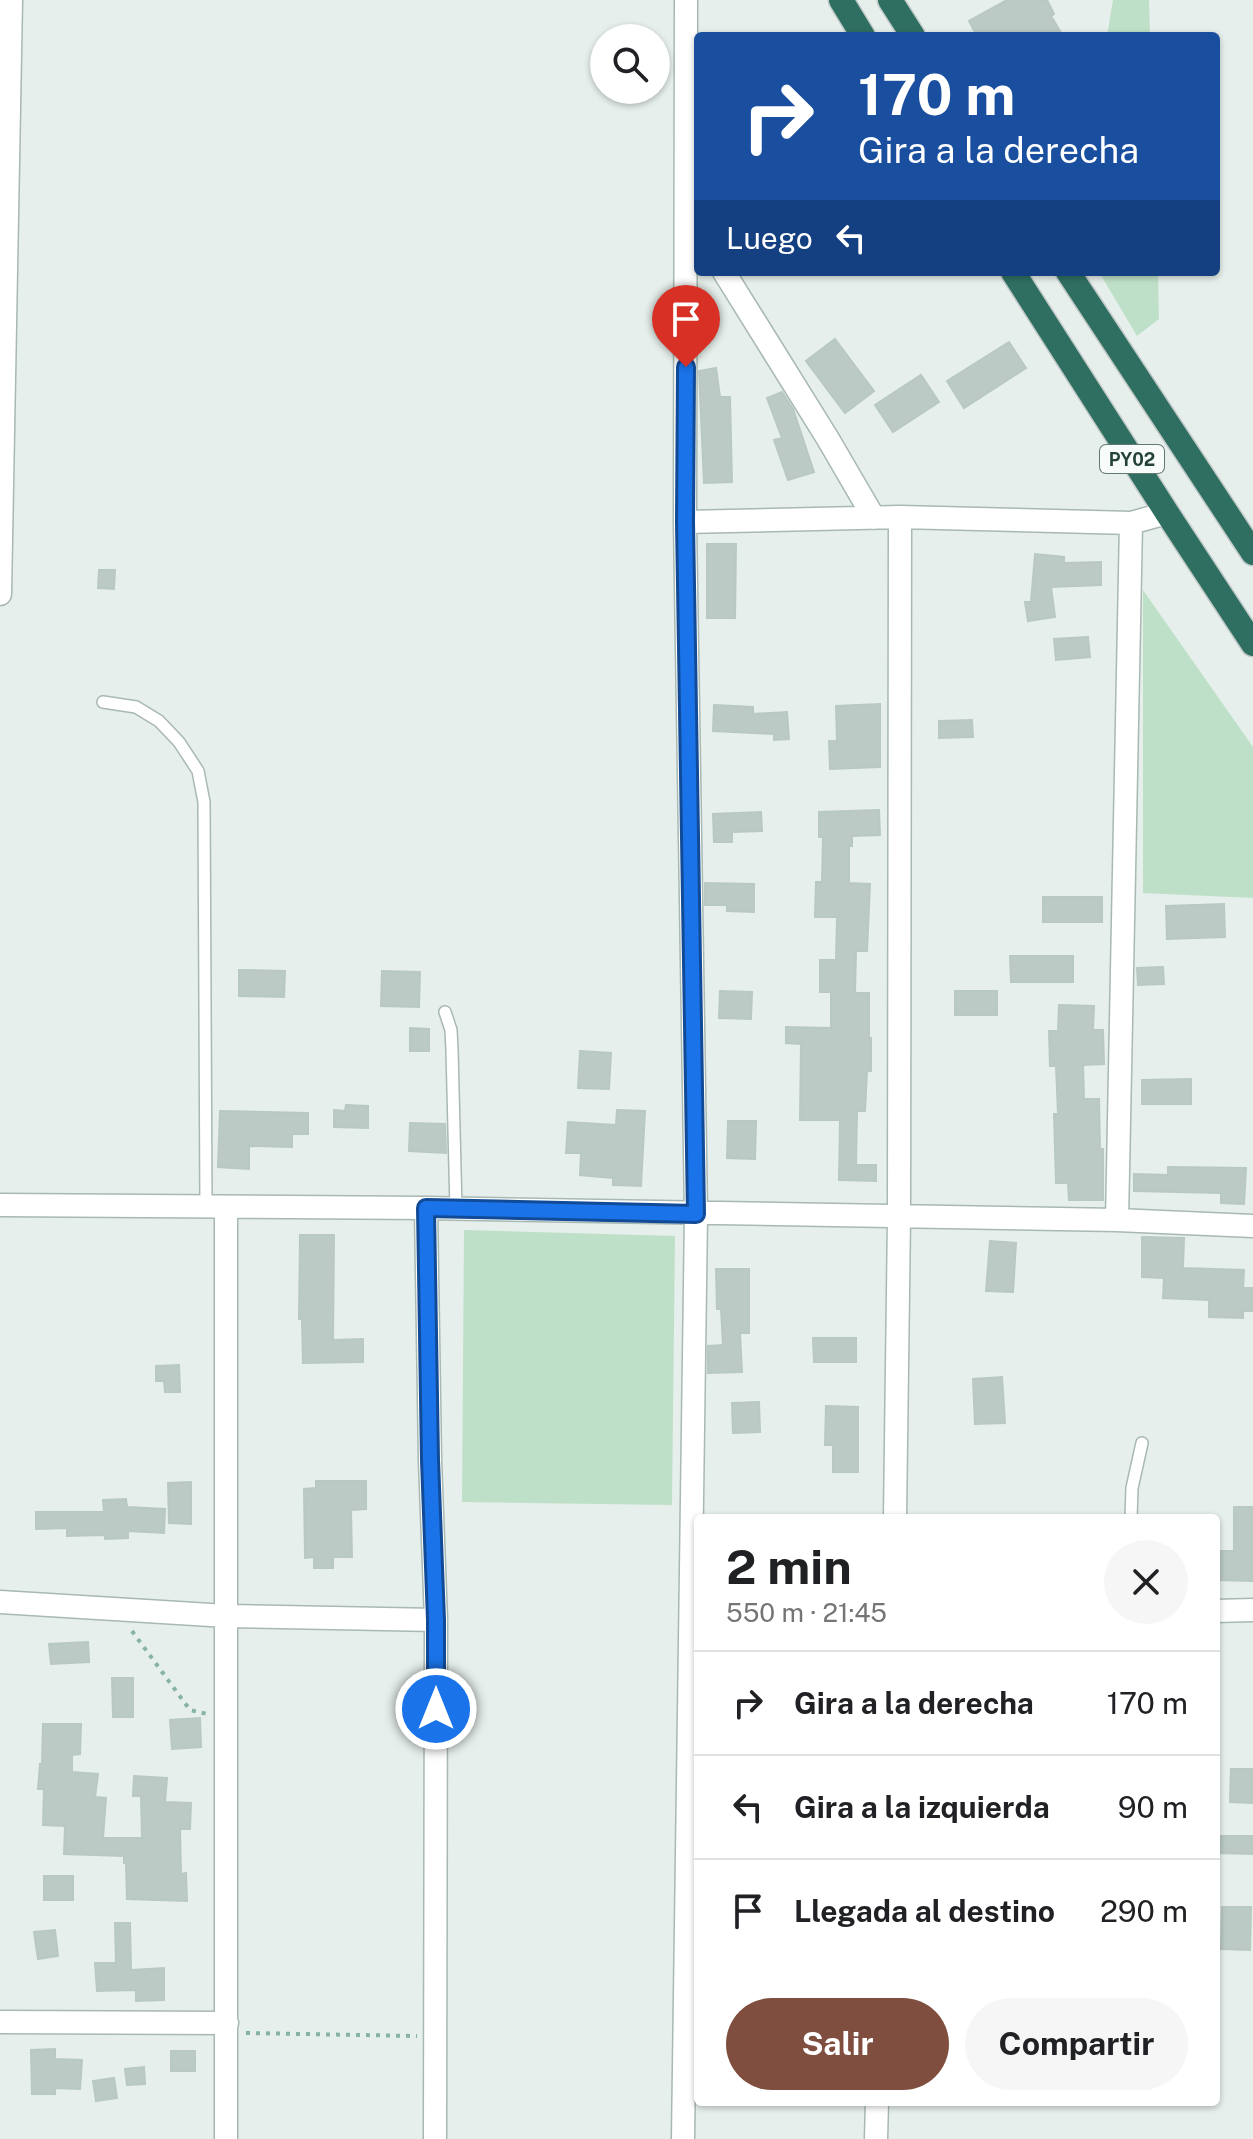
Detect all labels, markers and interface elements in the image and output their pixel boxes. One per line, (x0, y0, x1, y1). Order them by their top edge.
map controls (590, 24, 670, 104)
button: search (590, 24, 670, 104)
text: 170 m (858, 62, 1015, 128)
icon: right (726, 64, 830, 168)
text: Gira a la derecha (858, 129, 1139, 171)
icon: left (829, 216, 873, 260)
text: Luego (726, 220, 813, 256)
pin (652, 285, 720, 367)
icon: arrive (664, 297, 708, 341)
road number: PY02 (1100, 445, 1164, 473)
text: 2 min (726, 1538, 852, 1595)
button: close (1104, 1540, 1188, 1624)
text: 550 m · 21:45 (726, 1597, 887, 1628)
position arrow (394, 1667, 478, 1751)
icon: right (726, 1681, 770, 1725)
text: Gira a la derecha (794, 1685, 1034, 1721)
text: 170 m (1107, 1685, 1188, 1721)
icon: left (726, 1785, 770, 1829)
text: Gira a la izquierda (794, 1789, 1050, 1825)
text: 90 m (1118, 1789, 1188, 1825)
icon: arrive (726, 1889, 770, 1933)
text: Llegada al destino (794, 1893, 1055, 1929)
text: 290 m (1100, 1893, 1188, 1929)
button: Salir (726, 1998, 949, 2090)
button: Compartir (965, 1998, 1188, 2090)

